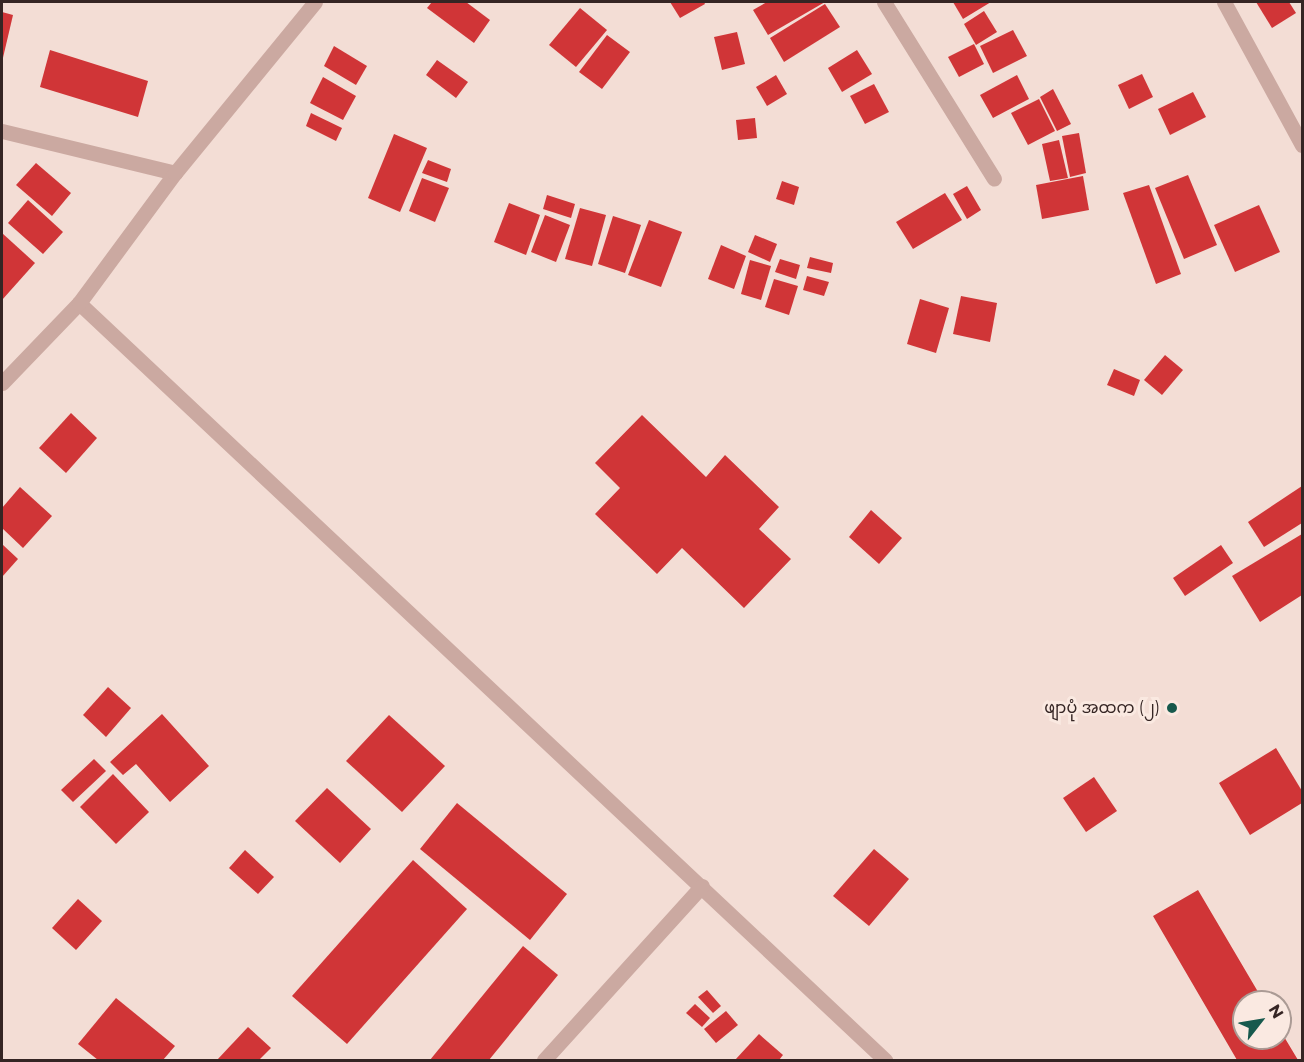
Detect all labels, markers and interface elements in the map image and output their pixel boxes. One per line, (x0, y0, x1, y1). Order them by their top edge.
place label: ဖျာပုံ အထက (၂) (1044, 698, 1160, 718)
marker: ဖျာပုံ အထက (၂) (1165, 701, 1179, 715)
north arrow (1232, 990, 1292, 1050)
text: N (1265, 1001, 1288, 1022)

